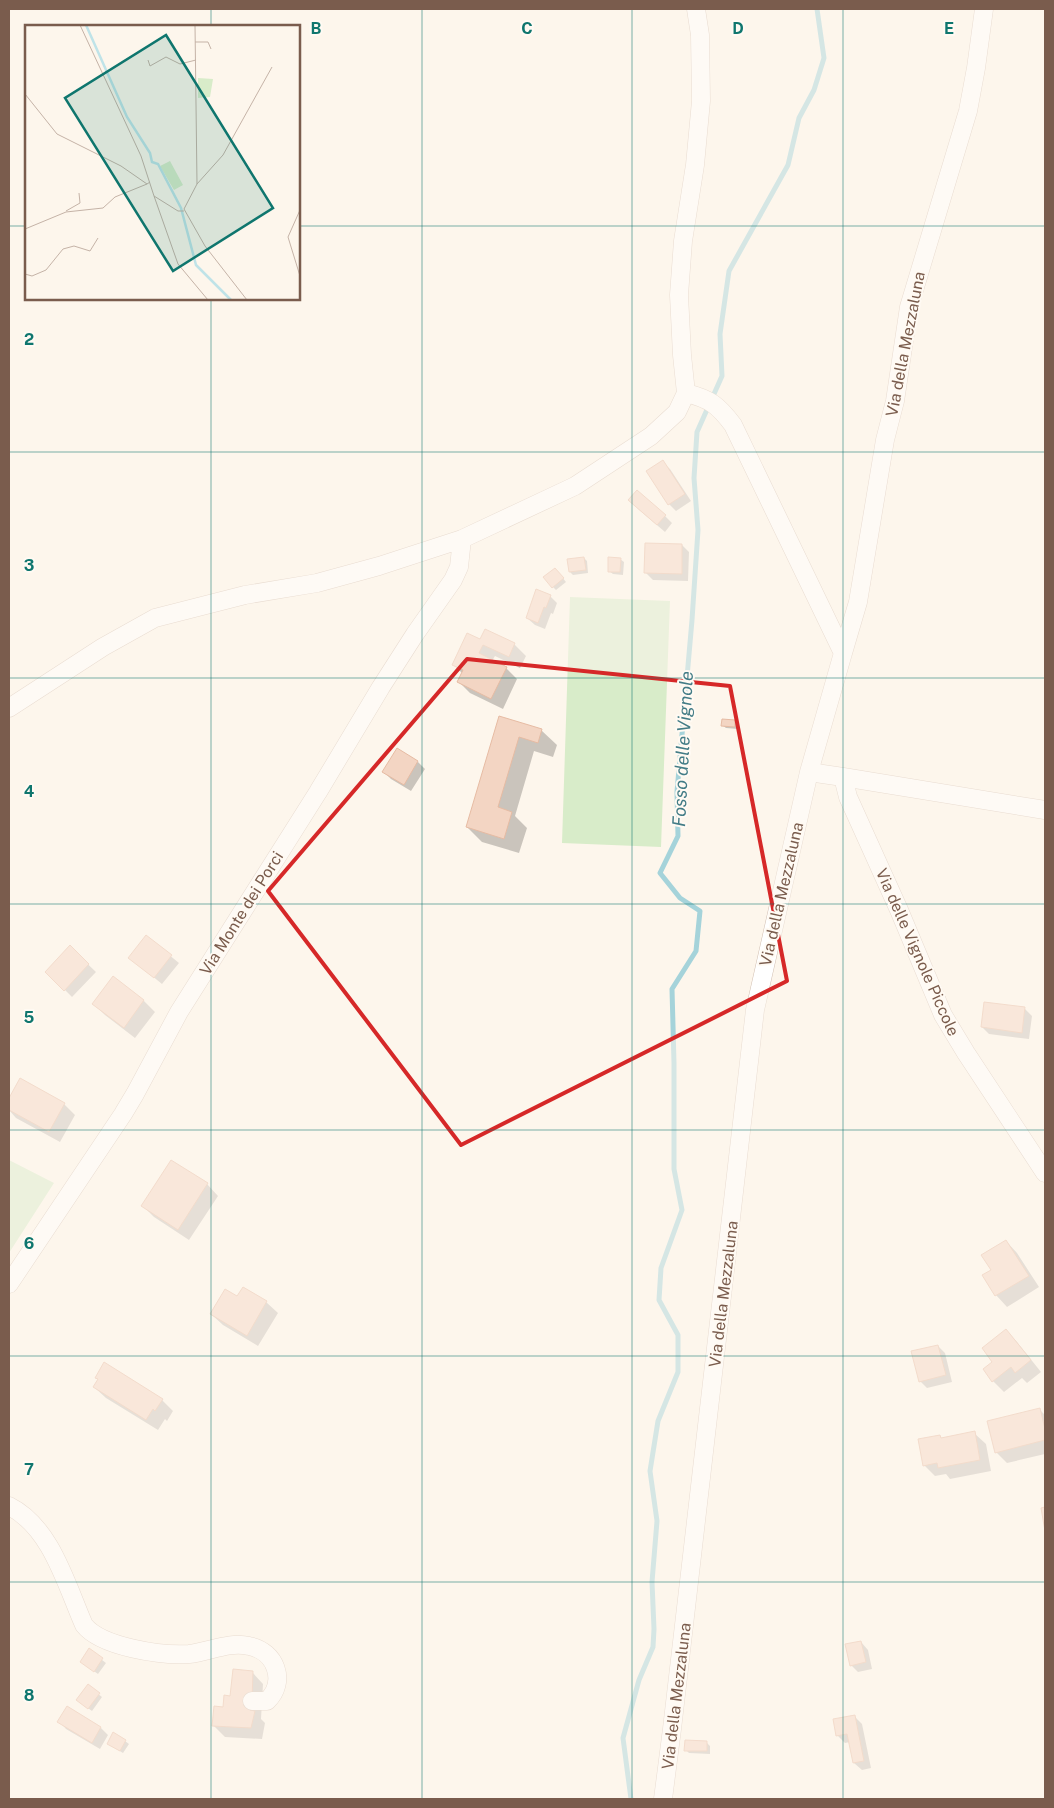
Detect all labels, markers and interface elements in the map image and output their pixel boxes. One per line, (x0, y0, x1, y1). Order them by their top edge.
text: B (311, 19, 322, 38)
text: C (521, 19, 533, 38)
text: D (732, 19, 744, 38)
text: E (944, 19, 954, 38)
inset map (25, 25, 300, 300)
street label: Via della Mezzaluna (882, 270, 929, 418)
text: 2 (24, 330, 34, 349)
text: 3 (24, 556, 34, 575)
water label: Fosso delle Vignole (668, 670, 697, 827)
text: 4 (24, 782, 35, 801)
street label: Via della Mezzaluna (756, 820, 807, 968)
street label: Via Monte dei Porci (196, 848, 287, 979)
street label: Via delle Vignole Piccole (872, 865, 963, 1039)
text: 5 (24, 1008, 35, 1027)
street label: Via della Mezzaluna (705, 1220, 742, 1368)
text: 6 (24, 1234, 34, 1253)
text: 7 (24, 1460, 34, 1479)
street label: Via della Mezzaluna (658, 1622, 695, 1770)
text: 8 (24, 1686, 35, 1705)

